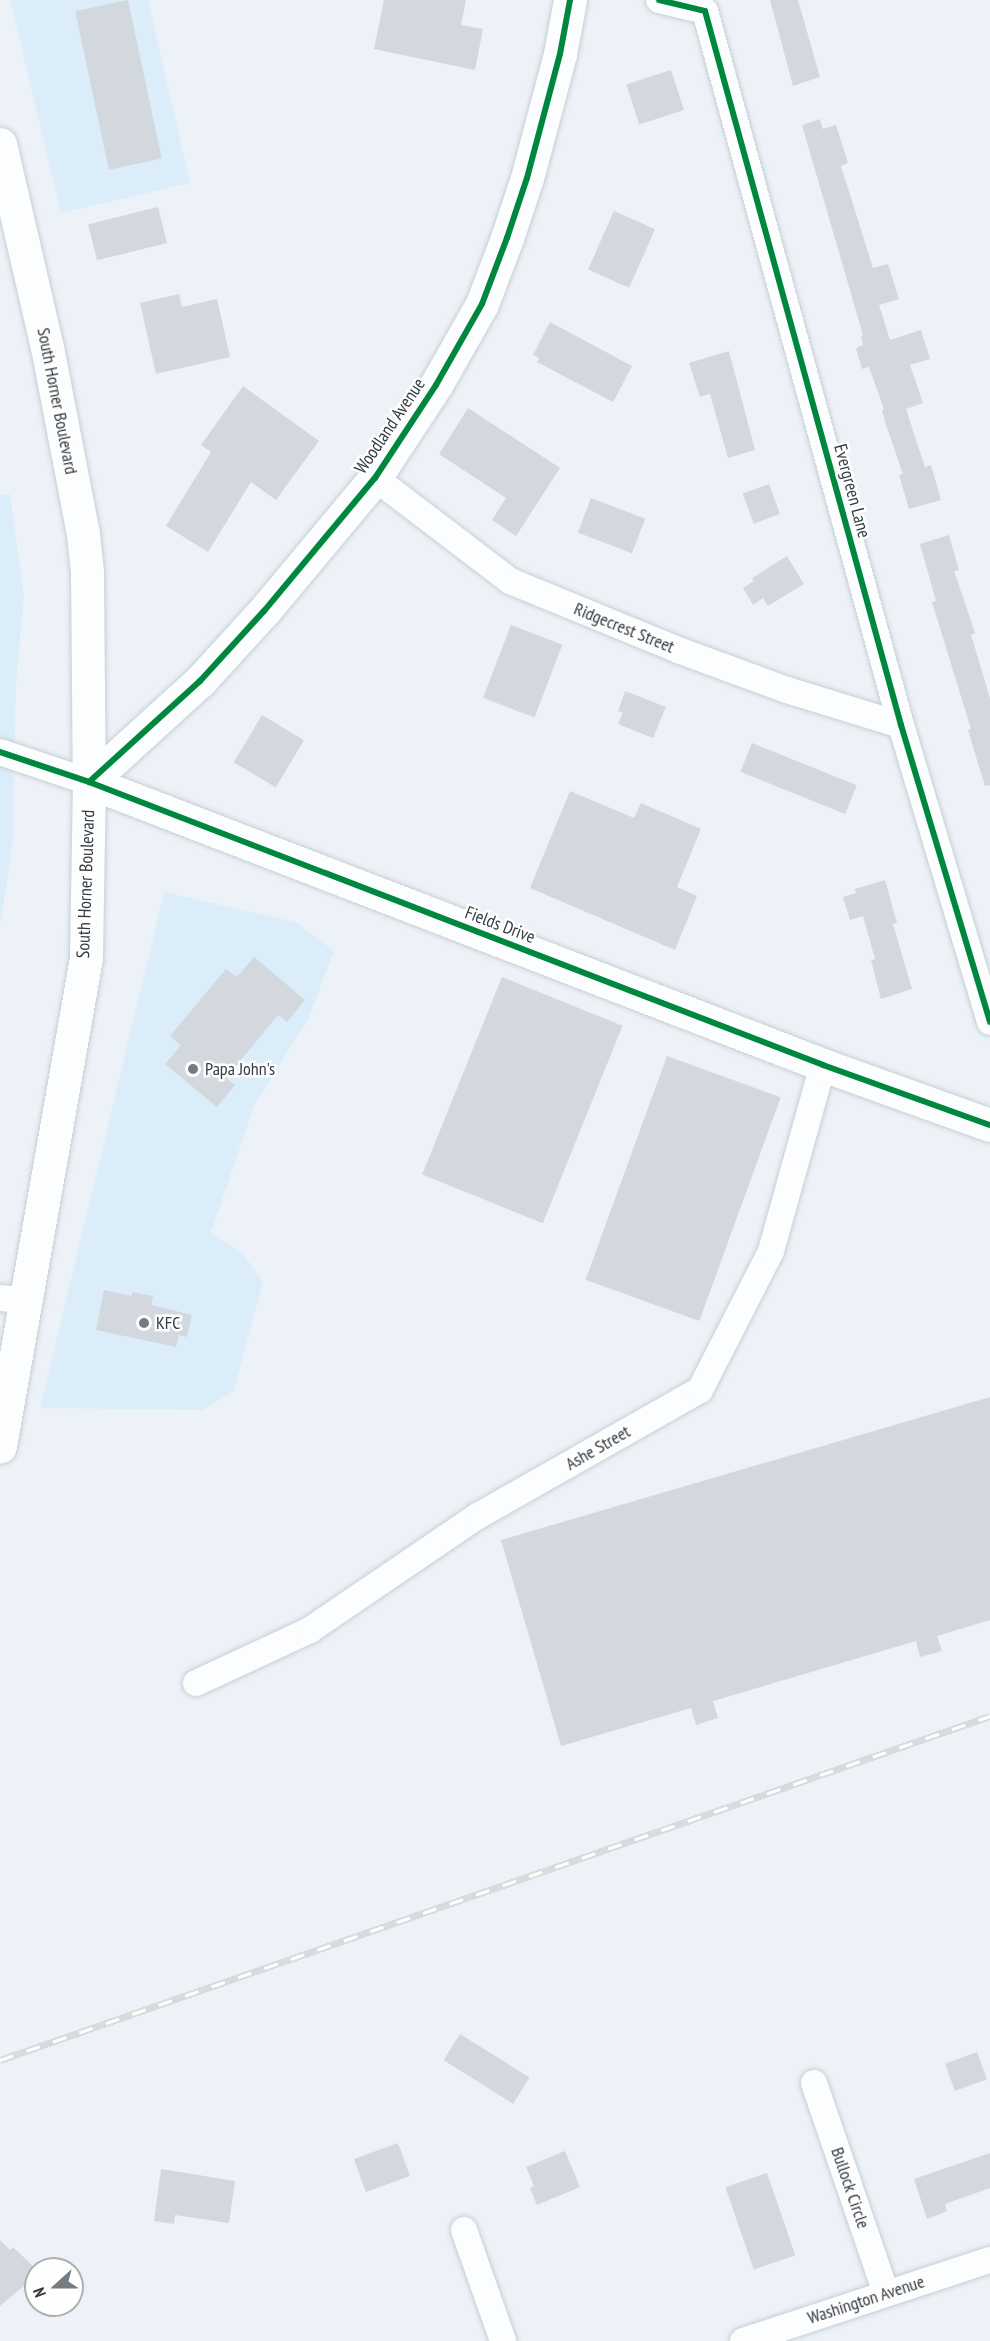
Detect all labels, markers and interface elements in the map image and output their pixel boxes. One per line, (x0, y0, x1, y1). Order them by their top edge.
street label: South Horner Boulevard (32, 326, 82, 476)
street label: Woodland Avenue (350, 374, 430, 478)
street label: Evergreen Lane (829, 442, 875, 540)
street label: Ridgecrest Street (571, 598, 677, 658)
street label: South Horner Boulevard (73, 809, 99, 959)
street label: Fields Drive (462, 902, 538, 948)
place label: Papa John's (205, 1058, 275, 1080)
marker: Papa John's (186, 1062, 200, 1076)
place label: KFC (156, 1312, 181, 1334)
marker: KFC (137, 1316, 151, 1330)
street label: Ashe Street (562, 1421, 634, 1475)
street label: Bullock Circle (826, 2144, 874, 2232)
north arrow (24, 2257, 84, 2317)
street label: Washington Avenue (805, 2271, 927, 2329)
text: N (28, 2285, 50, 2300)

